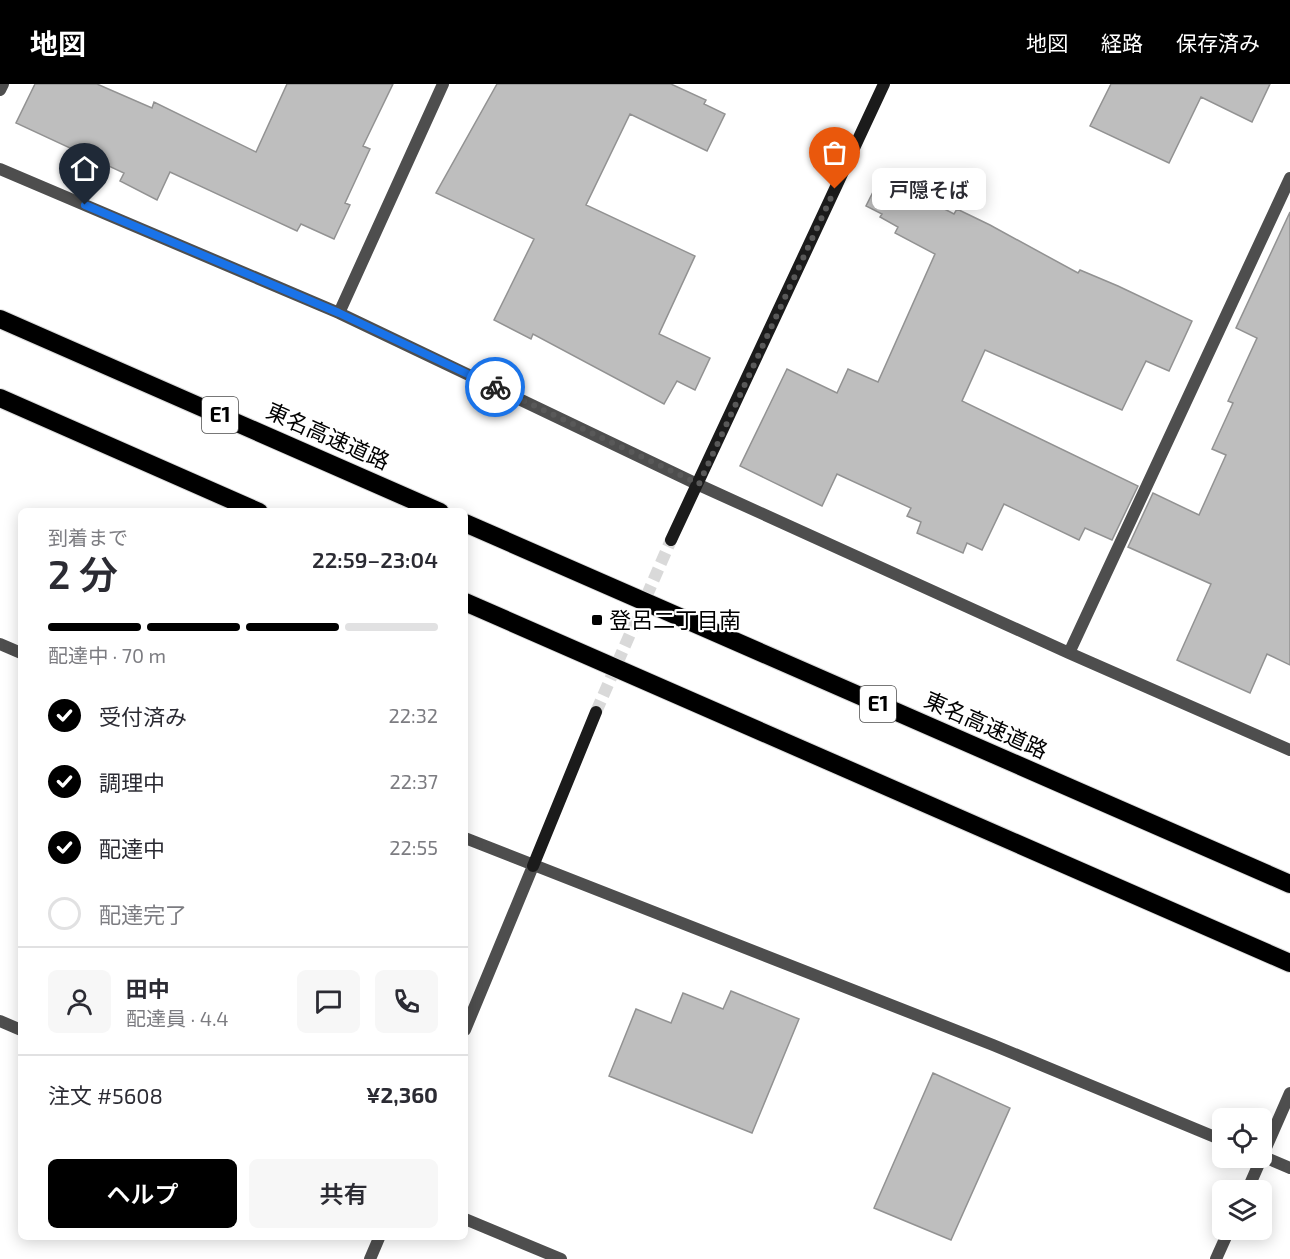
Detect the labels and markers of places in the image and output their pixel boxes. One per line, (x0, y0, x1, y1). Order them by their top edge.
pin (809, 127, 860, 189)
pin (59, 143, 110, 205)
callout: 戸隠そば (871, 168, 985, 210)
place label: 登呂二丁目南 (609, 606, 741, 632)
marker: 登呂二丁目南 (590, 613, 604, 627)

